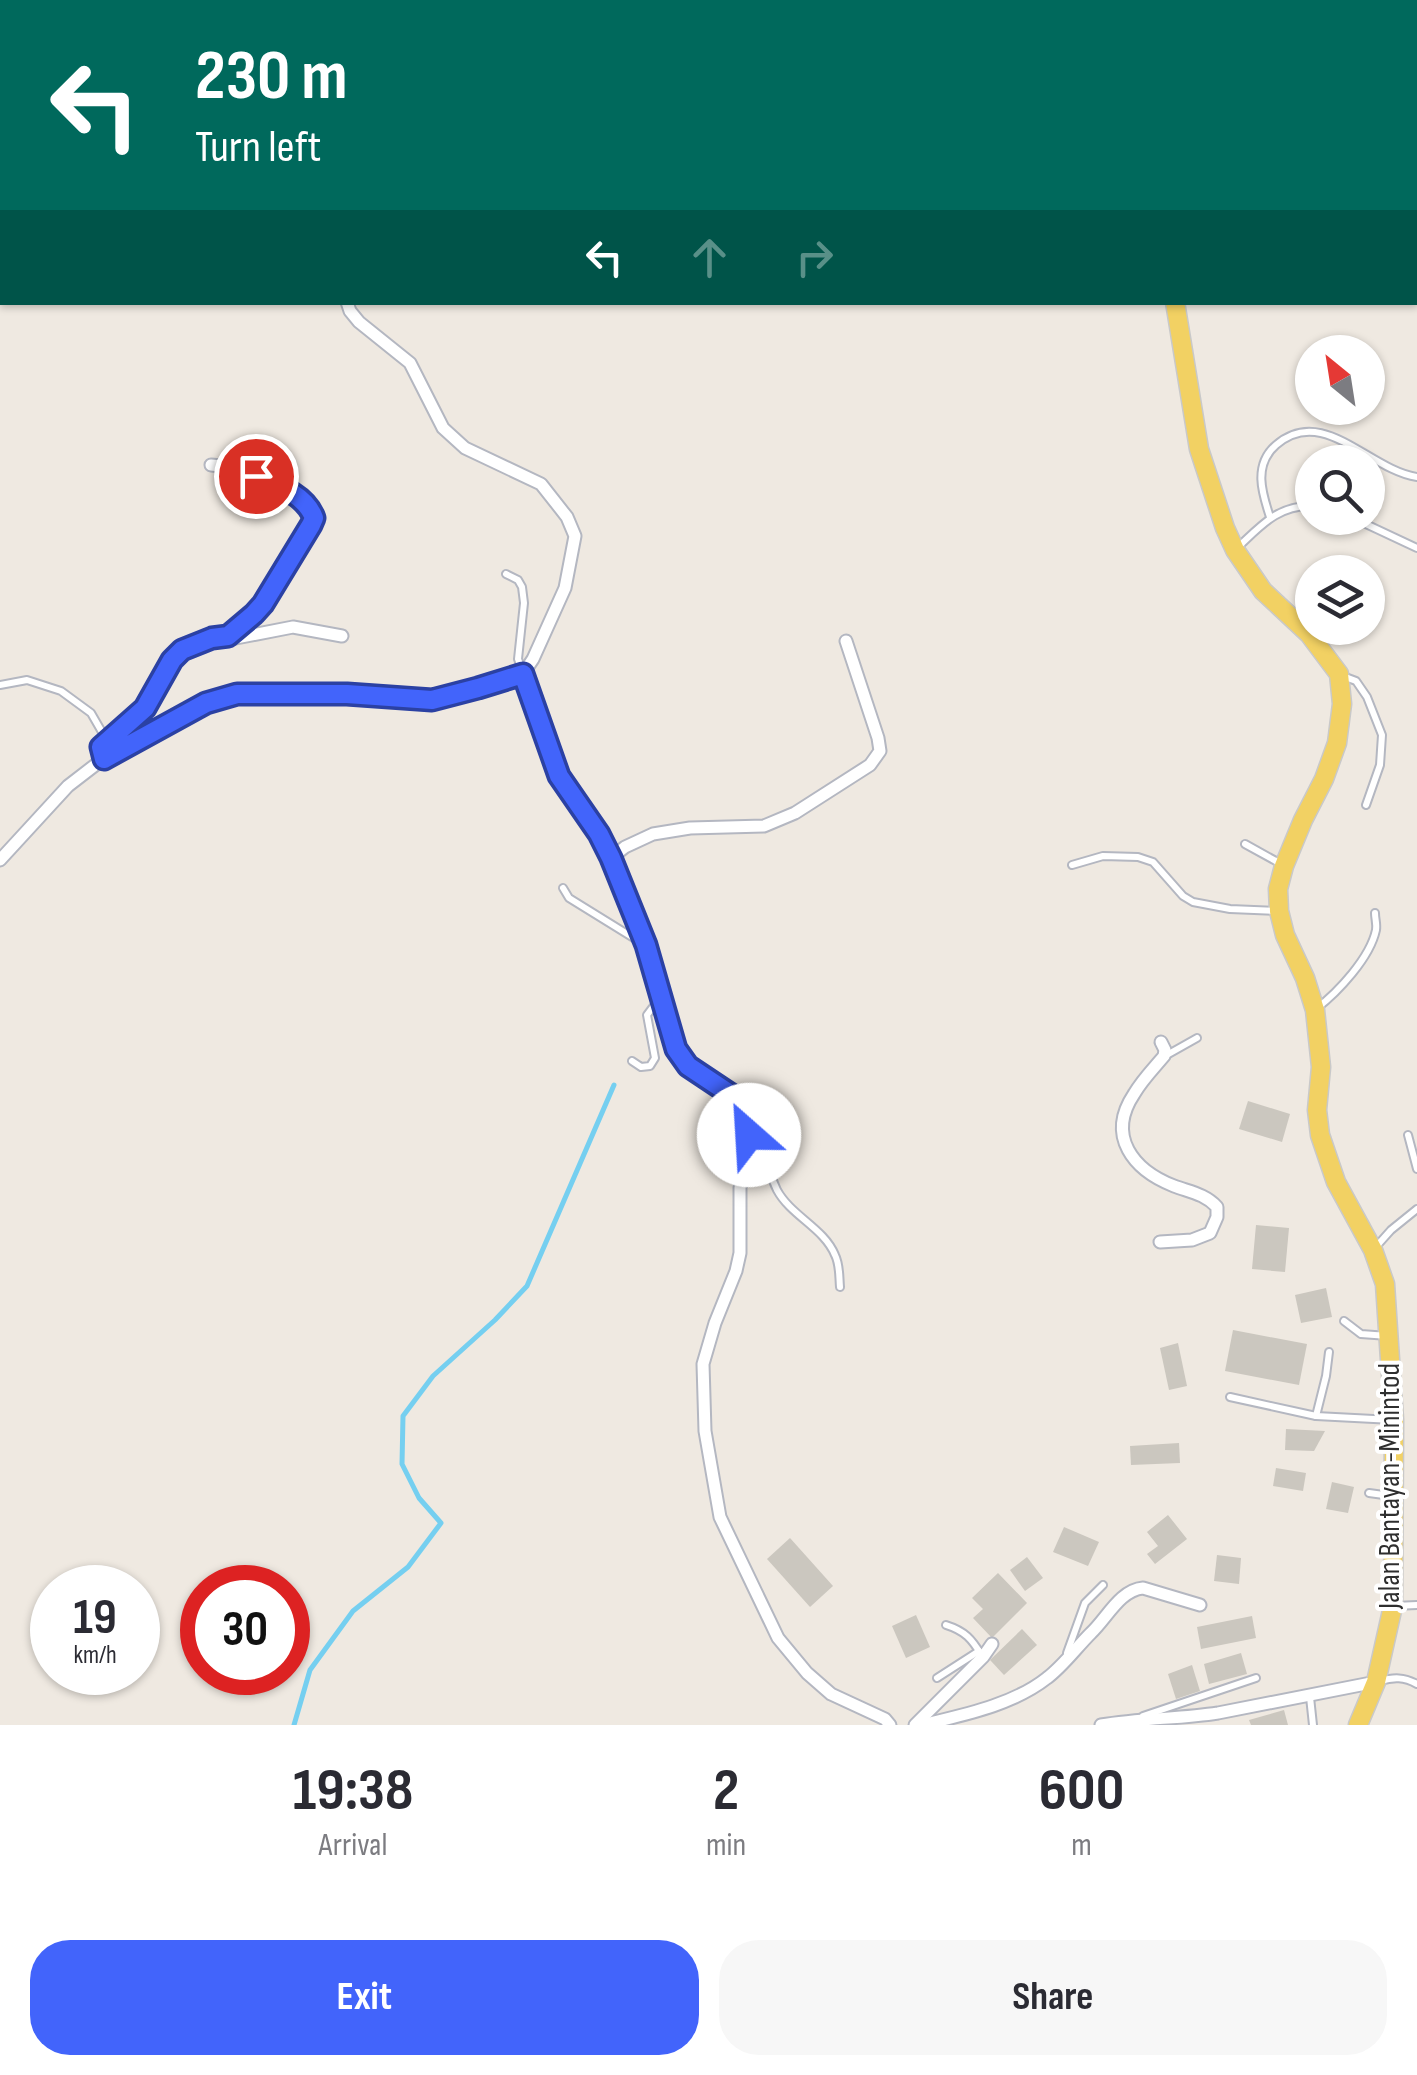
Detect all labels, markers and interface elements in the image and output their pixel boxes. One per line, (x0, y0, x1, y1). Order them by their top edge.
text: 230 m (195, 35, 348, 119)
icon: left (30, 40, 160, 170)
text: Turn left (195, 120, 321, 175)
icon: left (577, 230, 632, 285)
icon: ahead (682, 230, 737, 285)
icon: right (787, 230, 842, 285)
north arrow (1295, 335, 1385, 425)
map controls (1295, 335, 1385, 645)
pin (214, 434, 299, 519)
button: search (1295, 445, 1385, 535)
icon: arrive (229, 449, 284, 504)
button: layers (1295, 555, 1385, 645)
position arrow (697, 1083, 801, 1187)
street label: Jalan Bantayan-Minintod (1372, 1363, 1408, 1610)
speed limit sign: 30 (180, 1565, 310, 1695)
text: 19 (73, 1588, 117, 1648)
text: km/h (73, 1640, 117, 1671)
text: 19:38 (293, 1755, 413, 1827)
text: 2 (713, 1755, 739, 1827)
text: 600 (1039, 1755, 1124, 1827)
text: Arrival (319, 1826, 387, 1865)
text: min (706, 1826, 746, 1865)
text: m (1071, 1826, 1092, 1865)
button: Exit (30, 1940, 699, 2055)
button: Share (719, 1940, 1387, 2055)

